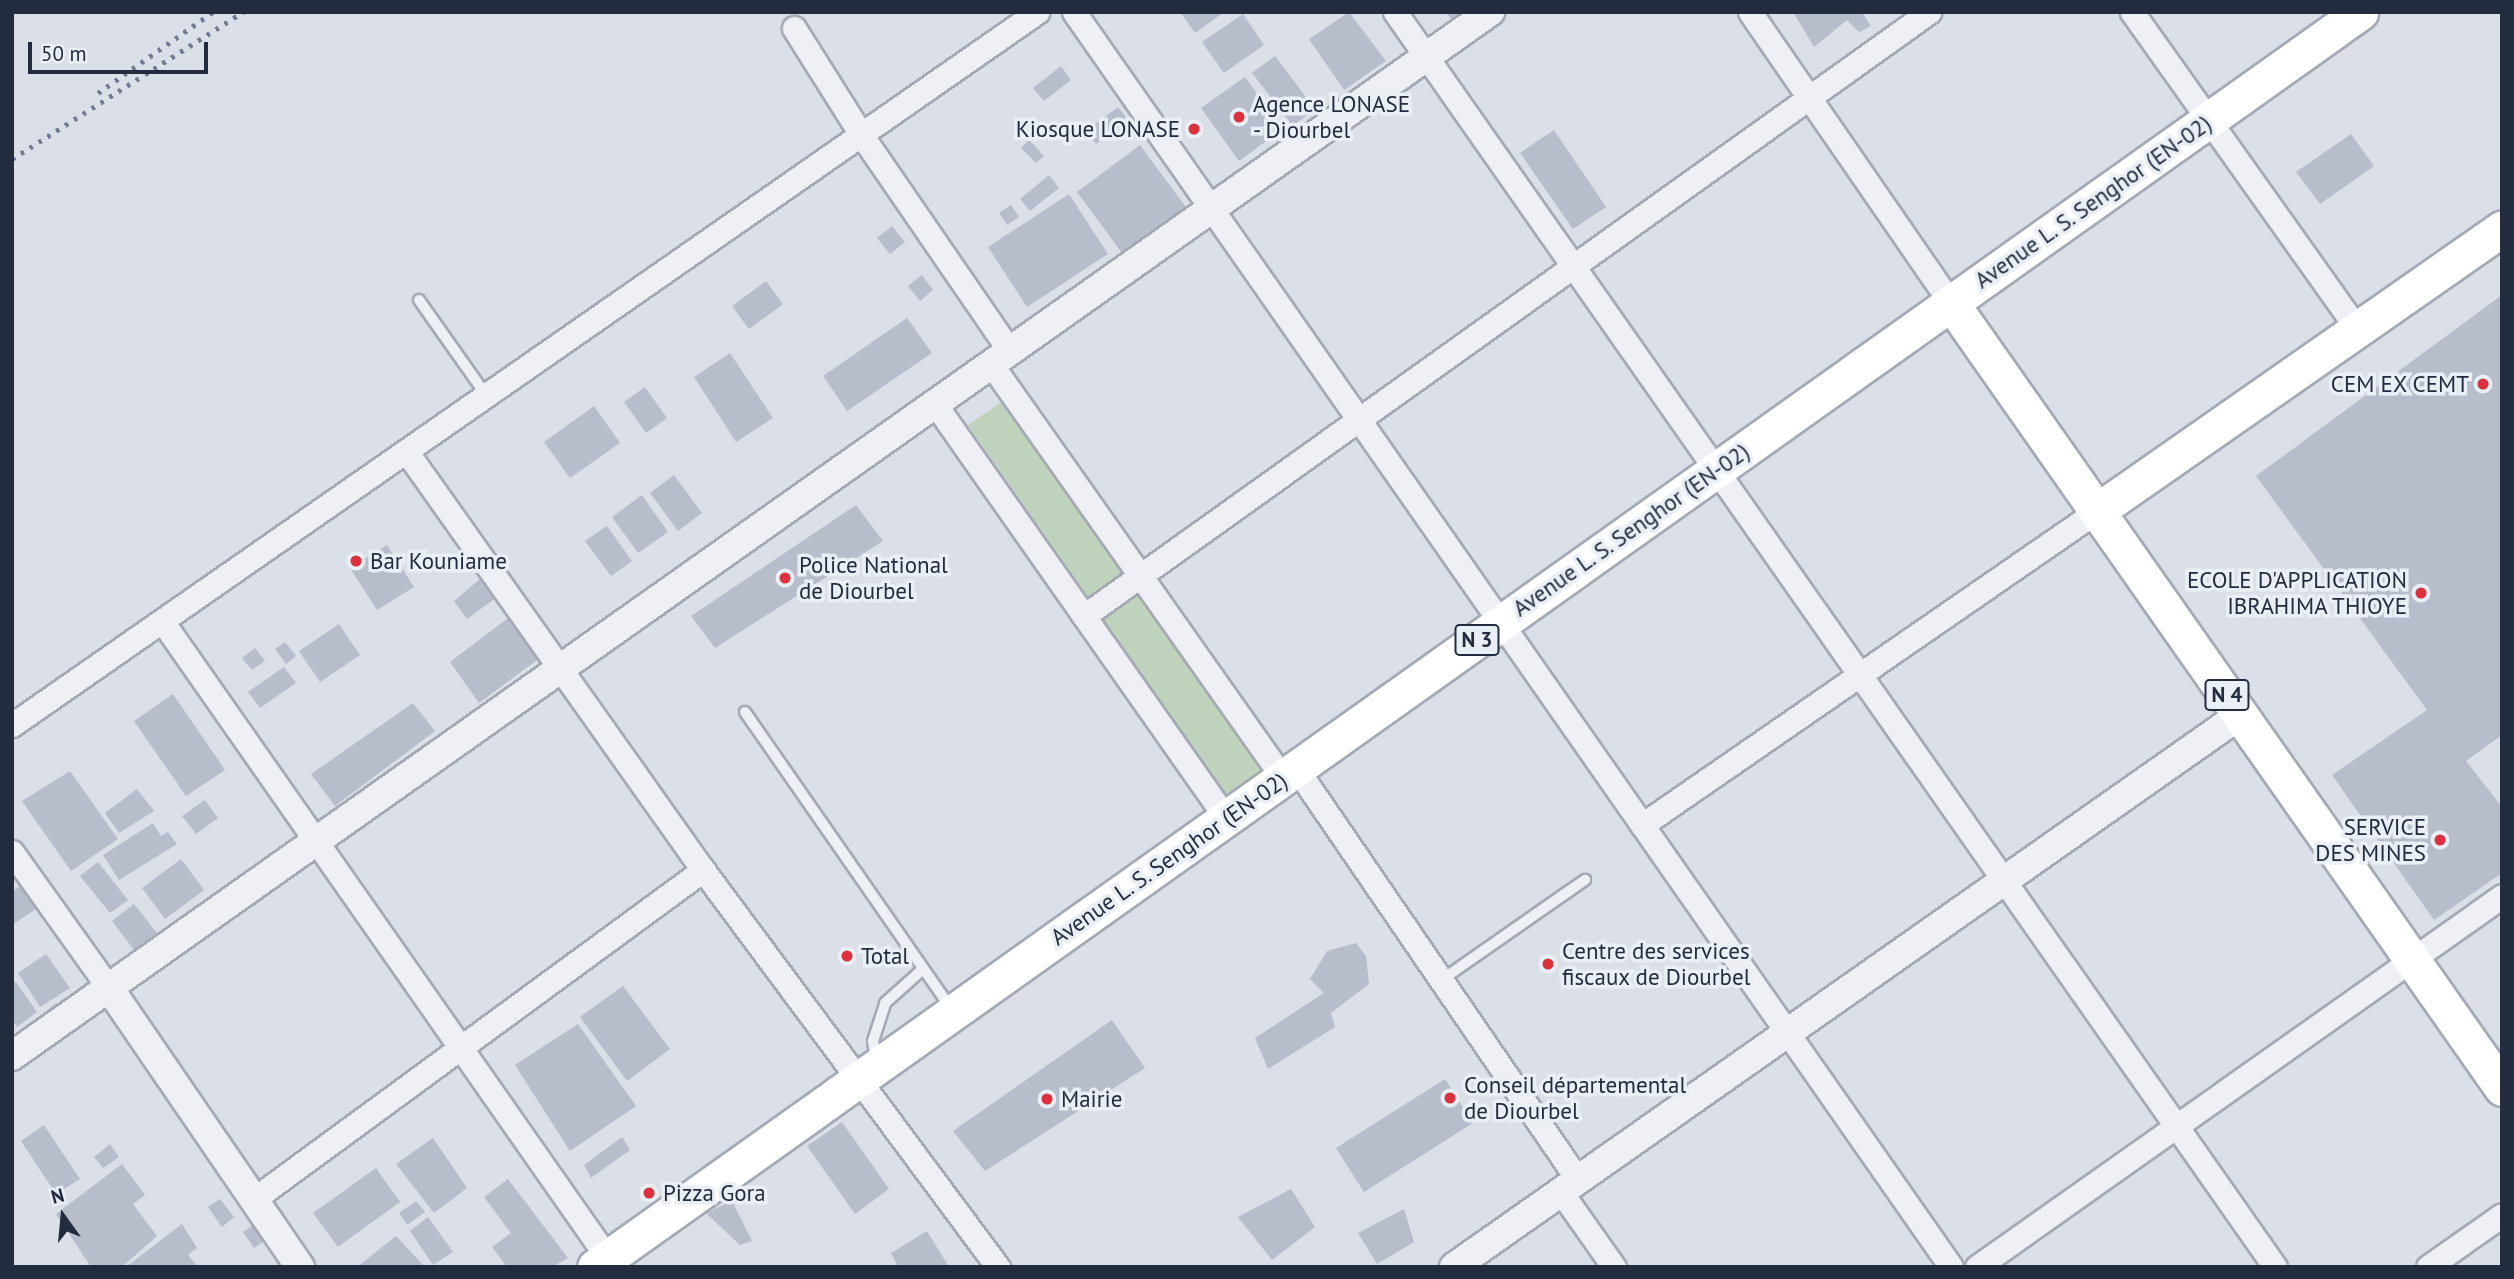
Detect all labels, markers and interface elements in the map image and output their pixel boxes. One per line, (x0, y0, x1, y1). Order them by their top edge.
scale bar (32, 28, 212, 72)
text: 50 m (41, 40, 87, 67)
place label: Agence LONASE - Diourbel (1253, 90, 1410, 144)
marker: Agence LONASE - Diourbel (1231, 109, 1247, 125)
street label: Avenue L. S. Senghor (EN-02) (1968, 109, 2218, 295)
place label: Kiosque LONASE (1016, 115, 1180, 143)
marker: Kiosque LONASE (1186, 121, 1202, 137)
place label: CEM EX CEMT (2330, 370, 2469, 398)
marker: CEM EX CEMT (2475, 376, 2491, 392)
street label: Avenue L. S. Senghor (EN-02) (1506, 437, 1756, 623)
place label: Bar Kouniame (370, 547, 507, 575)
place label: Police National de Diourbel (799, 551, 948, 605)
marker: Bar Kouniame (348, 553, 364, 569)
place label: ECOLE D'APPLICATION IBRAHIMA THIOYE (2187, 566, 2407, 620)
marker: Police National de Diourbel (777, 570, 793, 586)
marker: ECOLE D'APPLICATION IBRAHIMA THIOYE (2413, 585, 2429, 601)
road number: N 3 (1454, 622, 1500, 658)
road number: N 4 (2204, 678, 2250, 712)
street label: Avenue L. S. Senghor (EN-02) (1044, 766, 1294, 952)
place label: SERVICE DES MINES (2315, 813, 2426, 867)
marker: SERVICE DES MINES (2432, 832, 2448, 848)
place label: Centre des services fiscaux de Diourbel (1562, 937, 1751, 991)
place label: Total (861, 942, 909, 970)
marker: Total (839, 948, 855, 964)
marker: Centre des services fiscaux de Diourbel (1540, 956, 1556, 972)
place label: Conseil départemental de Diourbel (1464, 1071, 1686, 1125)
place label: Mairie (1061, 1085, 1122, 1113)
marker: Conseil départemental de Diourbel (1442, 1090, 1458, 1106)
marker: Mairie (1039, 1091, 1055, 1107)
place label: Pizza Gora (663, 1179, 766, 1207)
north arrow (28, 1181, 98, 1251)
text: N (48, 1183, 67, 1209)
marker: Pizza Gora (641, 1185, 657, 1201)

